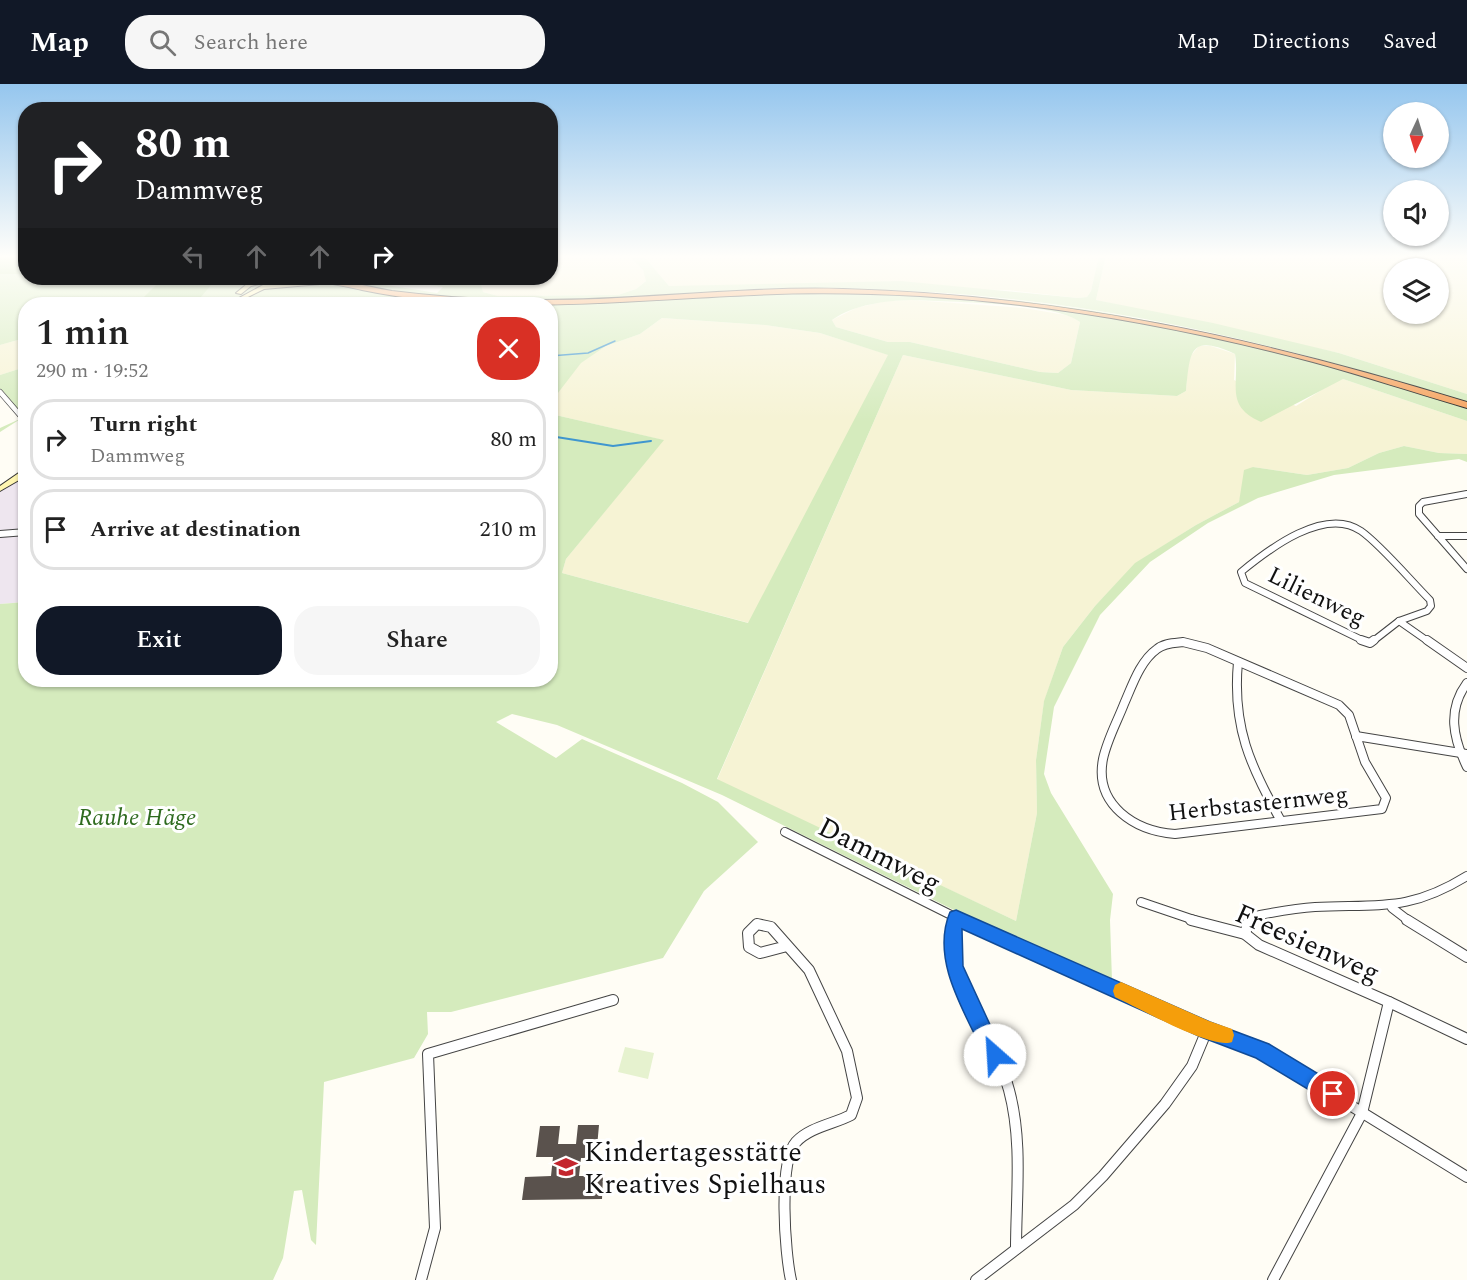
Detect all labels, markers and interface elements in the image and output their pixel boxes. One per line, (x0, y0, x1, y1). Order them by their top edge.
search box (125, 15, 545, 69)
text: Map (30, 21, 89, 64)
icon: search (146, 26, 179, 59)
text: Search here (194, 26, 308, 59)
text: Map (1177, 26, 1219, 58)
text: Directions (1252, 26, 1350, 58)
text: Saved (1383, 26, 1437, 58)
north arrow (1383, 102, 1449, 168)
map controls (1383, 102, 1449, 324)
text: 80 m (135, 113, 230, 176)
icon: right (36, 126, 114, 204)
text: Dammweg (135, 170, 263, 212)
button: sound (1383, 180, 1449, 246)
icon: left (177, 240, 210, 273)
icon: ahead (240, 240, 273, 273)
icon: ahead (303, 240, 336, 273)
icon: right (366, 240, 399, 273)
button: layers (1383, 258, 1449, 324)
text: 1 min (36, 306, 129, 361)
button: close (477, 317, 540, 380)
text: 290 m · 19:52 (36, 356, 148, 386)
text: Turn right (90, 408, 197, 441)
icon: right (39, 423, 72, 456)
text: 80 m (491, 423, 537, 456)
text: Dammweg (90, 441, 185, 471)
icon: arrive (39, 513, 72, 546)
text: Arrive at destination (90, 513, 301, 546)
text: 210 m (480, 513, 537, 546)
street label: Lilienweg (1261, 558, 1372, 636)
button: Exit (36, 606, 282, 675)
button: Share (294, 606, 540, 675)
street label: Herbstasternweg (1166, 777, 1350, 831)
park label: Rauhe Häge (78, 800, 196, 836)
street label: Dammweg (810, 806, 948, 905)
street label: Freesienweg (1228, 892, 1387, 995)
position arrow (963, 1023, 1027, 1087)
pin (1307, 1068, 1358, 1119)
icon: arrive (1316, 1077, 1349, 1110)
place label: Kindertagesstätte Kreatives Spielhaus (584, 1131, 826, 1206)
school or university icon: Kindertagesstätte Kreatives Spielhaus (553, 1154, 579, 1180)

